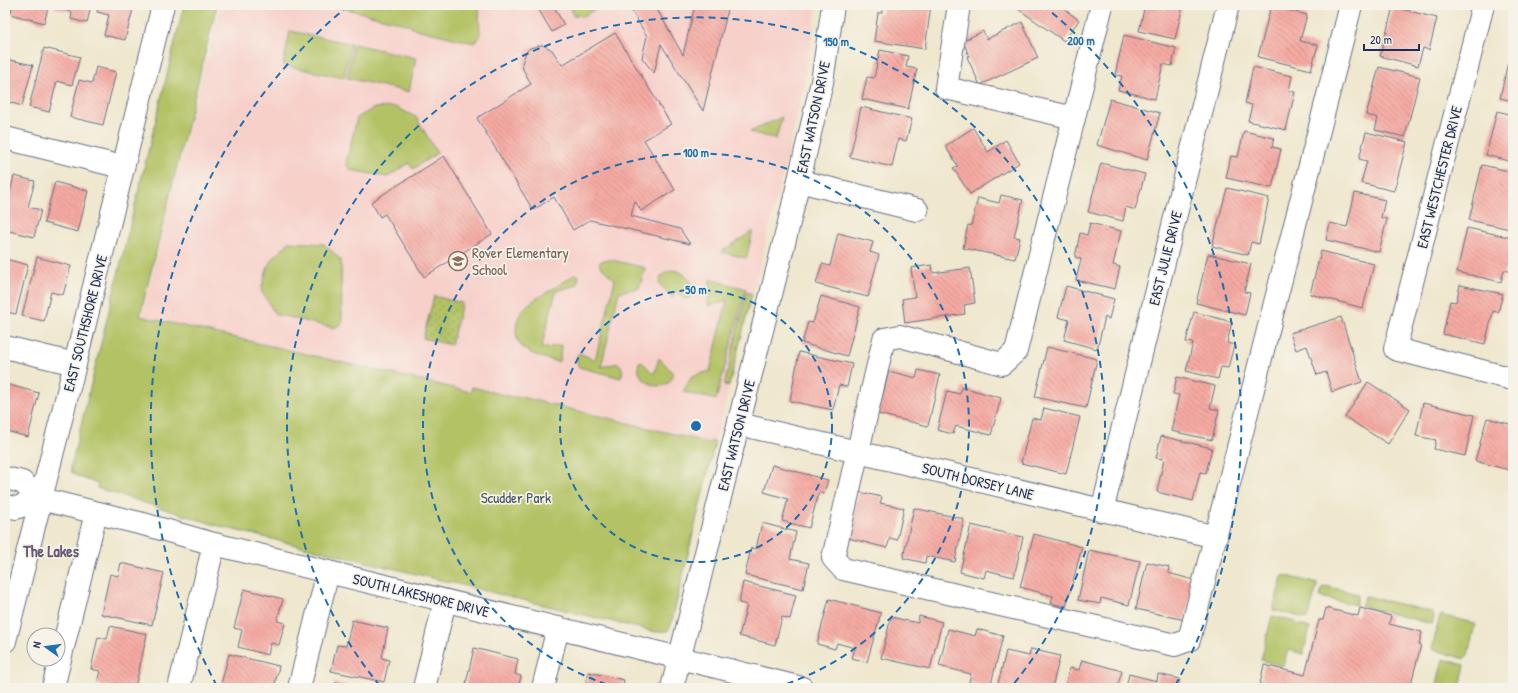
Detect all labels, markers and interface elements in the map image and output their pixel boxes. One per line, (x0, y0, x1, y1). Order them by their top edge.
scale bar (1364, 26, 1419, 52)
text: 20 m (1370, 31, 1392, 48)
text: 200 m (1067, 32, 1095, 49)
text: 150 m (823, 33, 849, 50)
street label: EAST WATSON DRIVE (791, 59, 835, 175)
street label: EAST WESTCHESTER DRIVE (1411, 103, 1467, 251)
text: 100 m (683, 144, 709, 161)
street label: EAST JULIE DRIVE (1143, 208, 1187, 308)
place label: Rover Elementary School (472, 242, 569, 280)
school or university icon: Rover Elementary School (447, 250, 469, 272)
street label: EAST SOUTHSHORE DRIVE (58, 252, 112, 394)
text: 50 m (685, 281, 707, 298)
street label: EAST WATSON DRIVE (712, 377, 760, 493)
centre of rings (689, 419, 703, 433)
street label: SOUTH DORSEY LANE (920, 457, 1036, 505)
park label: Scudder Park (481, 487, 551, 508)
district label: The Lakes (22, 540, 80, 562)
street label: SOUTH LAKESHORE DRIVE (351, 568, 492, 622)
north arrow (26, 627, 66, 667)
text: N (29, 640, 44, 649)

